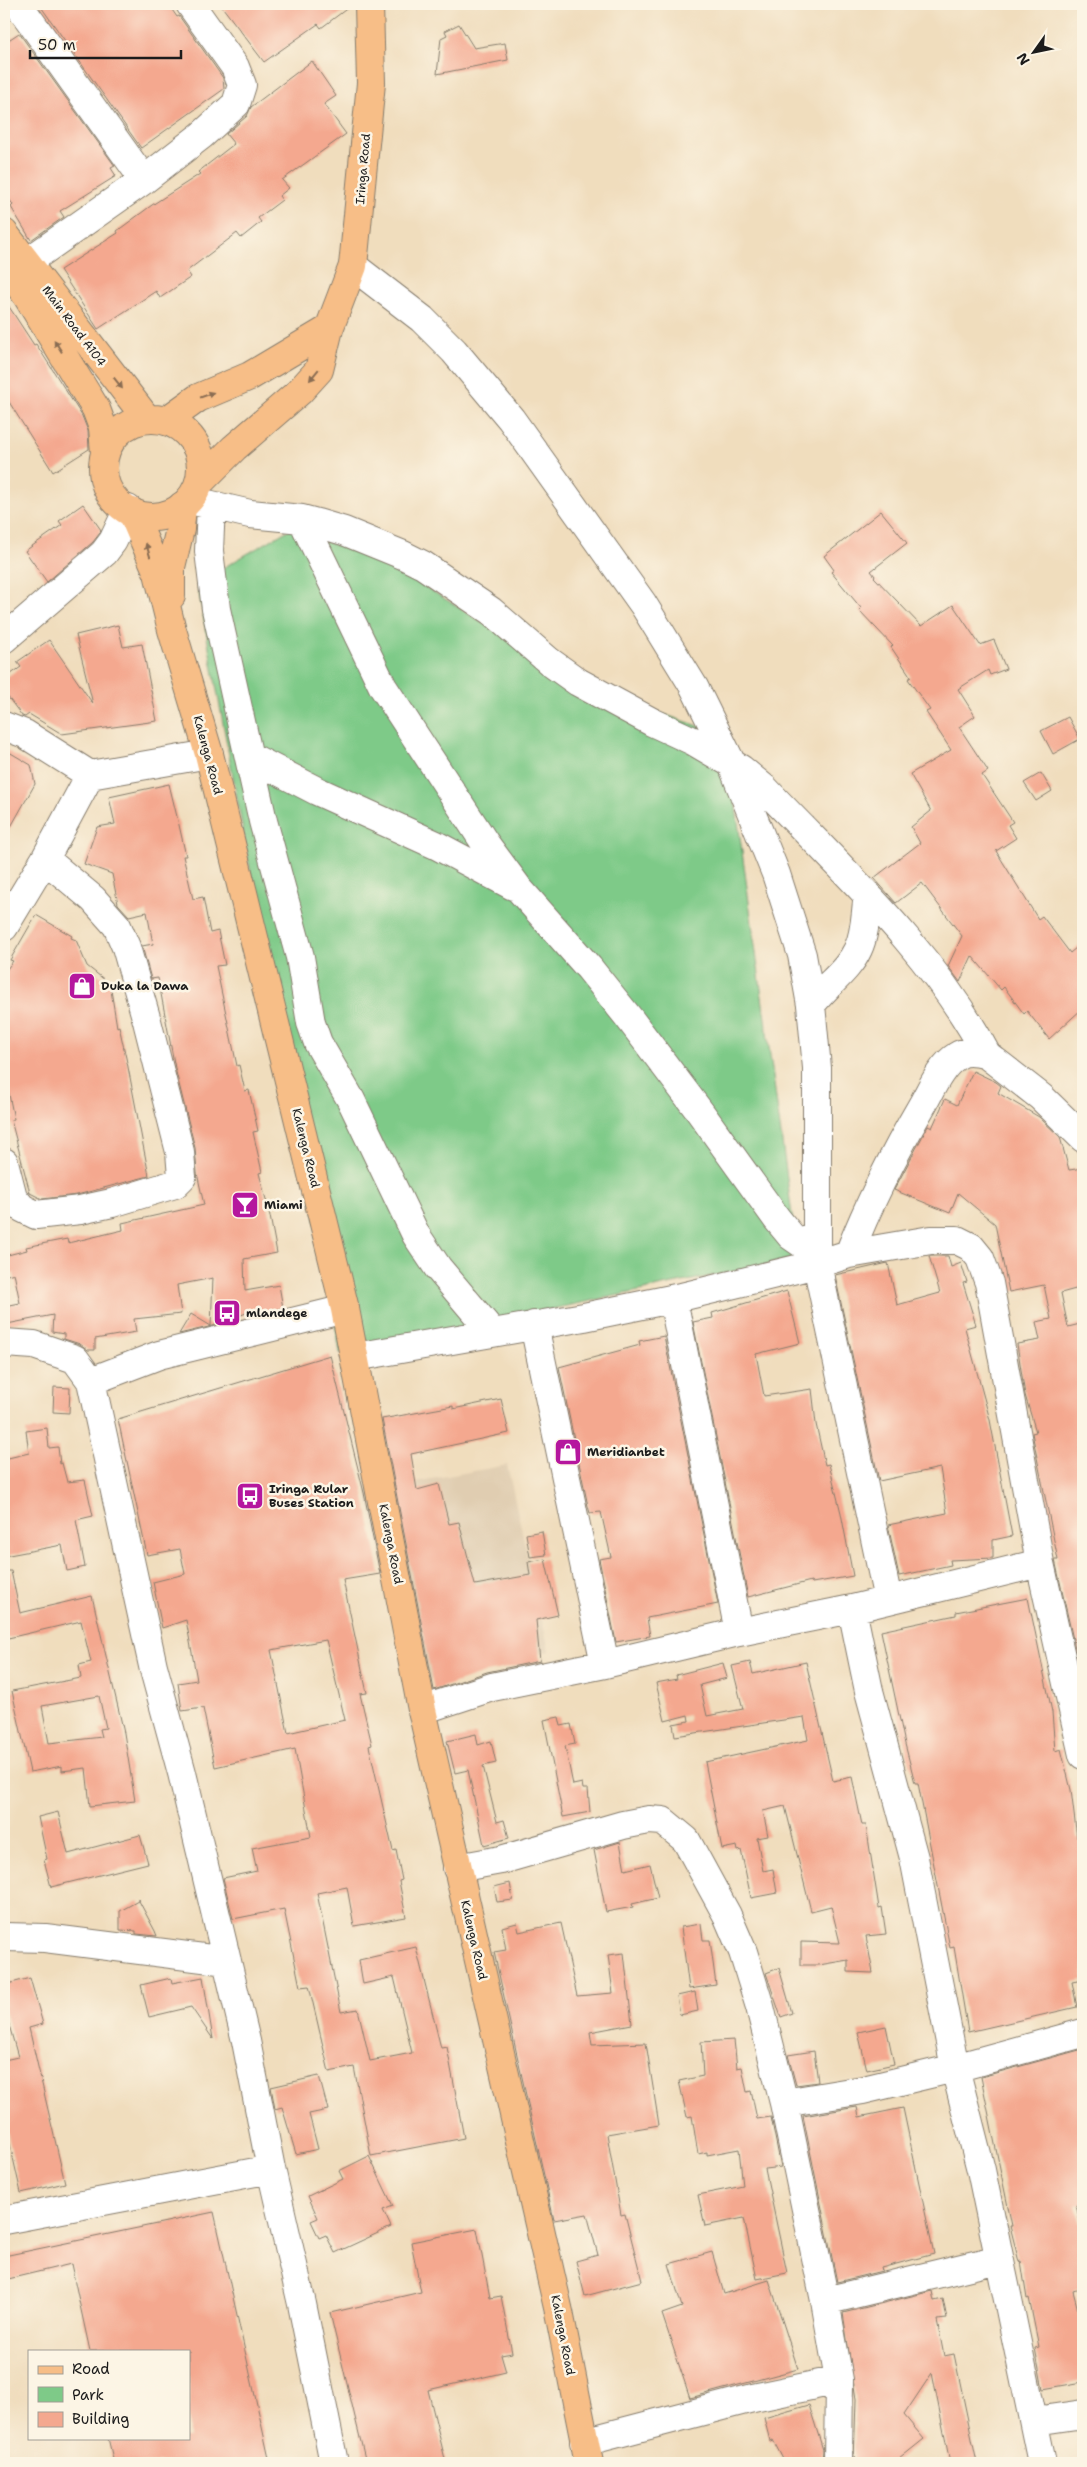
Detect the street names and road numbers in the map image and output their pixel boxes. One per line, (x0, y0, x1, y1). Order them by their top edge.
street label: Iringa Road (352, 133, 374, 205)
street label: Main Road A104 (38, 282, 110, 370)
street label: Kalenga Road (190, 714, 226, 797)
street label: Kalenga Road (288, 1107, 324, 1190)
street label: Kalenga Road (375, 1503, 407, 1586)
street label: Kalenga Road (457, 1899, 491, 1982)
street label: Kalenga Road (547, 2294, 579, 2377)

